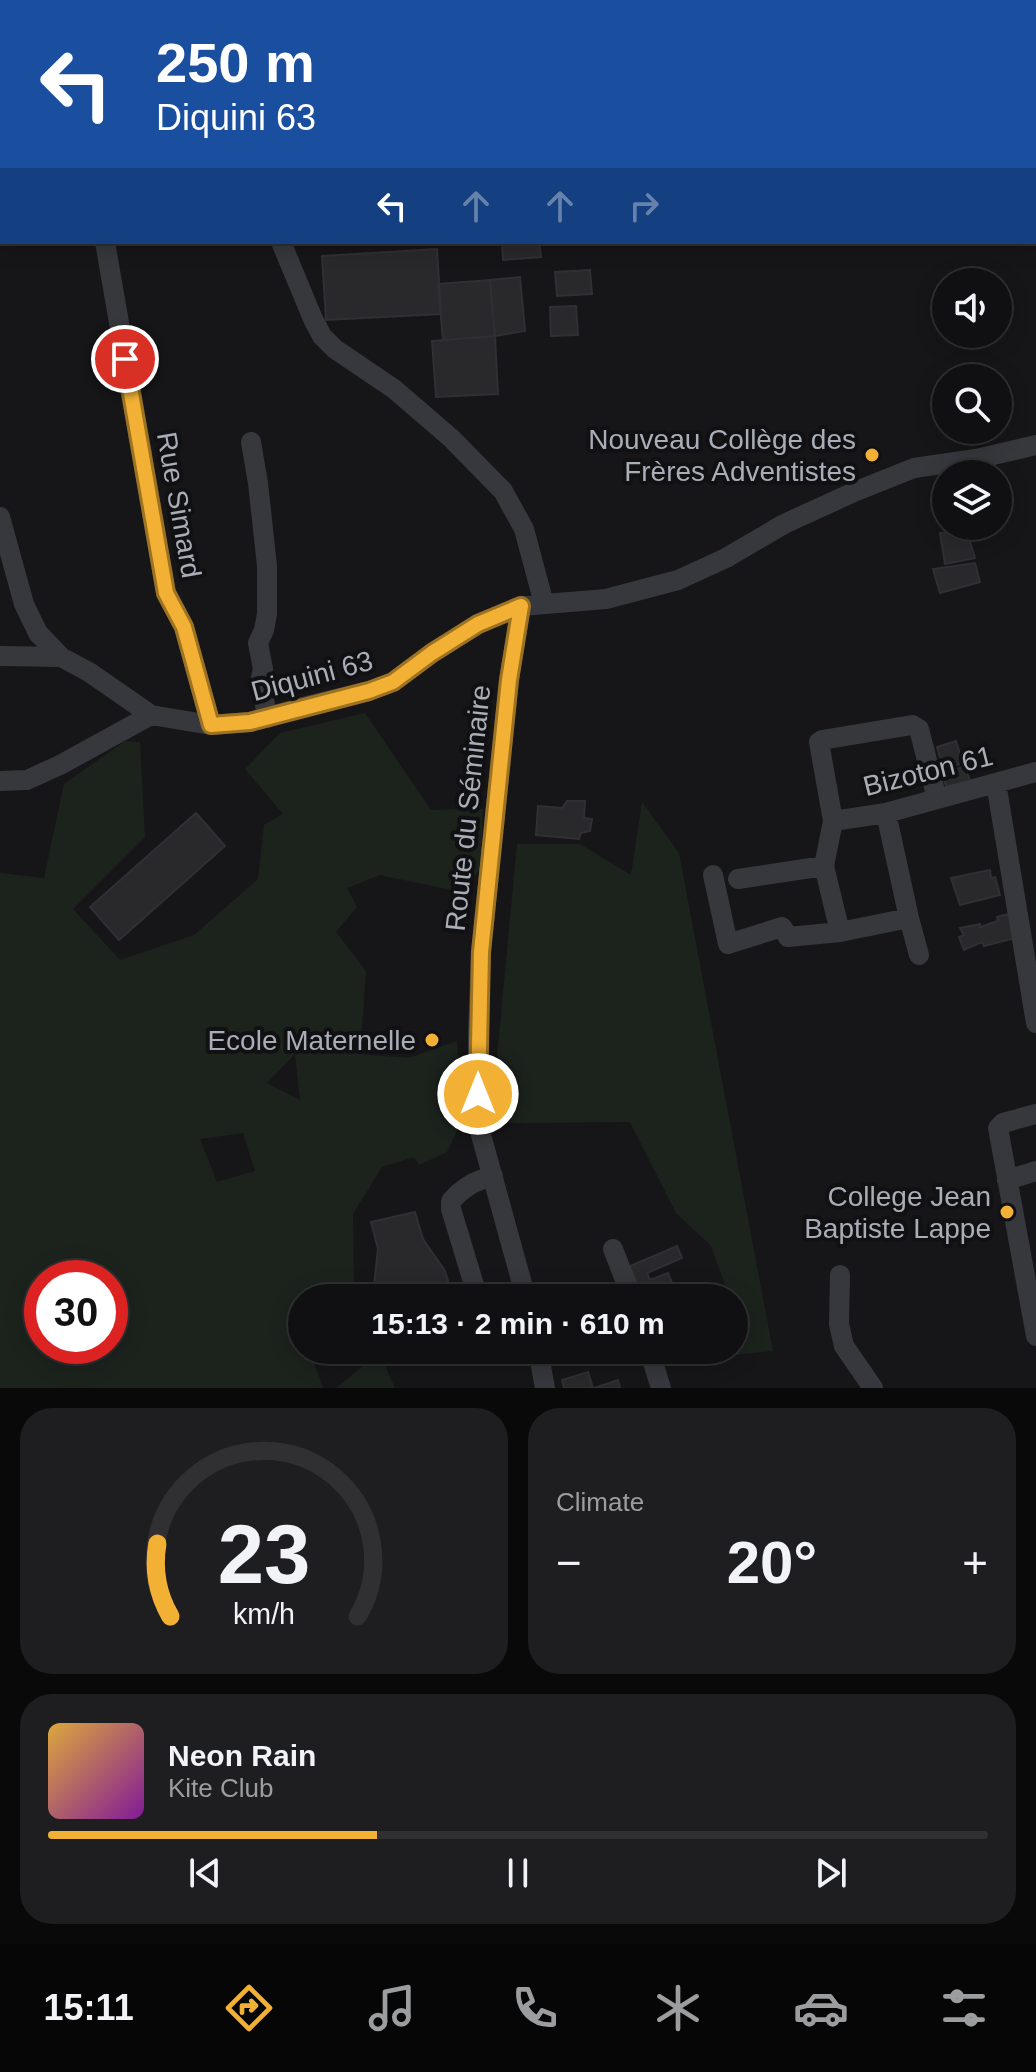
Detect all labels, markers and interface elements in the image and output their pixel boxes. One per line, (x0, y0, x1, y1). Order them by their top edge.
text: 250 m (156, 31, 315, 94)
icon: left (24, 32, 128, 136)
text: Diquini 63 (156, 97, 316, 138)
icon: left (370, 184, 414, 228)
icon: ahead (454, 184, 498, 228)
icon: ahead (538, 184, 582, 228)
icon: right (622, 184, 666, 228)
map controls (932, 268, 1012, 540)
button: sound (932, 268, 1012, 348)
pin (91, 325, 159, 393)
icon: arrive (103, 337, 147, 381)
button: search (932, 364, 1012, 444)
place label: Nouveau Collège des Frères Adventistes (588, 424, 856, 487)
street label: Rue Simard (151, 430, 207, 580)
marker: Nouveau Collège des Frères Adventistes (863, 446, 881, 464)
button: layers (932, 460, 1012, 540)
street label: Diquini 63 (248, 645, 376, 707)
street label: Route du Séminaire (440, 683, 496, 933)
street label: Bizoton 61 (860, 740, 996, 802)
place label: Ecole Maternelle (207, 1025, 416, 1056)
marker: Ecole Maternelle (423, 1031, 441, 1049)
position arrow (436, 1052, 520, 1136)
place label: College Jean Baptiste Lappe (804, 1181, 991, 1244)
marker: College Jean Baptiste Lappe (998, 1203, 1016, 1221)
speed limit sign: 30 (24, 1260, 128, 1364)
text: 15:13 · 2 min · 610 m (371, 1307, 665, 1340)
text: Climate (556, 1487, 644, 1517)
text: 23 (218, 1508, 310, 1601)
text: 20° (727, 1529, 817, 1596)
text: − (556, 1538, 582, 1587)
text: + (962, 1538, 988, 1587)
text: km/h (233, 1598, 295, 1630)
text: Neon Rain (168, 1739, 316, 1772)
text: Kite Club (168, 1773, 274, 1803)
icon: previous (183, 1851, 227, 1895)
icon: pause (496, 1851, 540, 1895)
icon: next (809, 1851, 853, 1895)
icon: directions (221, 1980, 277, 2036)
icon: music (364, 1980, 420, 2036)
icon: phone (507, 1980, 563, 2036)
icon: climate (650, 1980, 706, 2036)
icon: car (793, 1980, 849, 2036)
icon: filters (936, 1980, 992, 2036)
text: 15:11 (44, 1987, 134, 2028)

